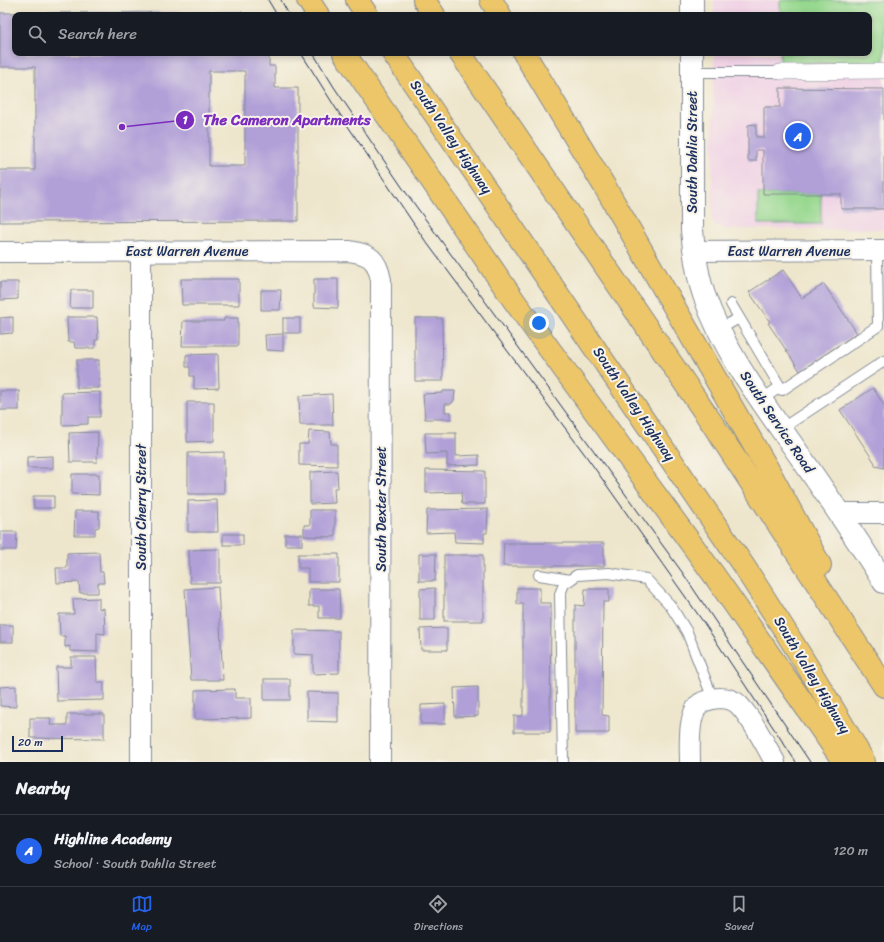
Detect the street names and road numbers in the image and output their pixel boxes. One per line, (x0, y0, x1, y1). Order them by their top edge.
street label: South Valley Highway (403, 74, 499, 200)
street label: South Dahlia Street (680, 91, 705, 213)
street label: East Warren Avenue (126, 239, 249, 264)
street label: East Warren Avenue (728, 239, 851, 264)
street label: South Valley Highway (586, 341, 682, 467)
street label: South Service Road (733, 365, 822, 480)
street label: South Cherry Street (129, 442, 154, 570)
street label: South Dexter Street (369, 446, 394, 572)
street label: South Valley Highway (767, 611, 858, 740)

